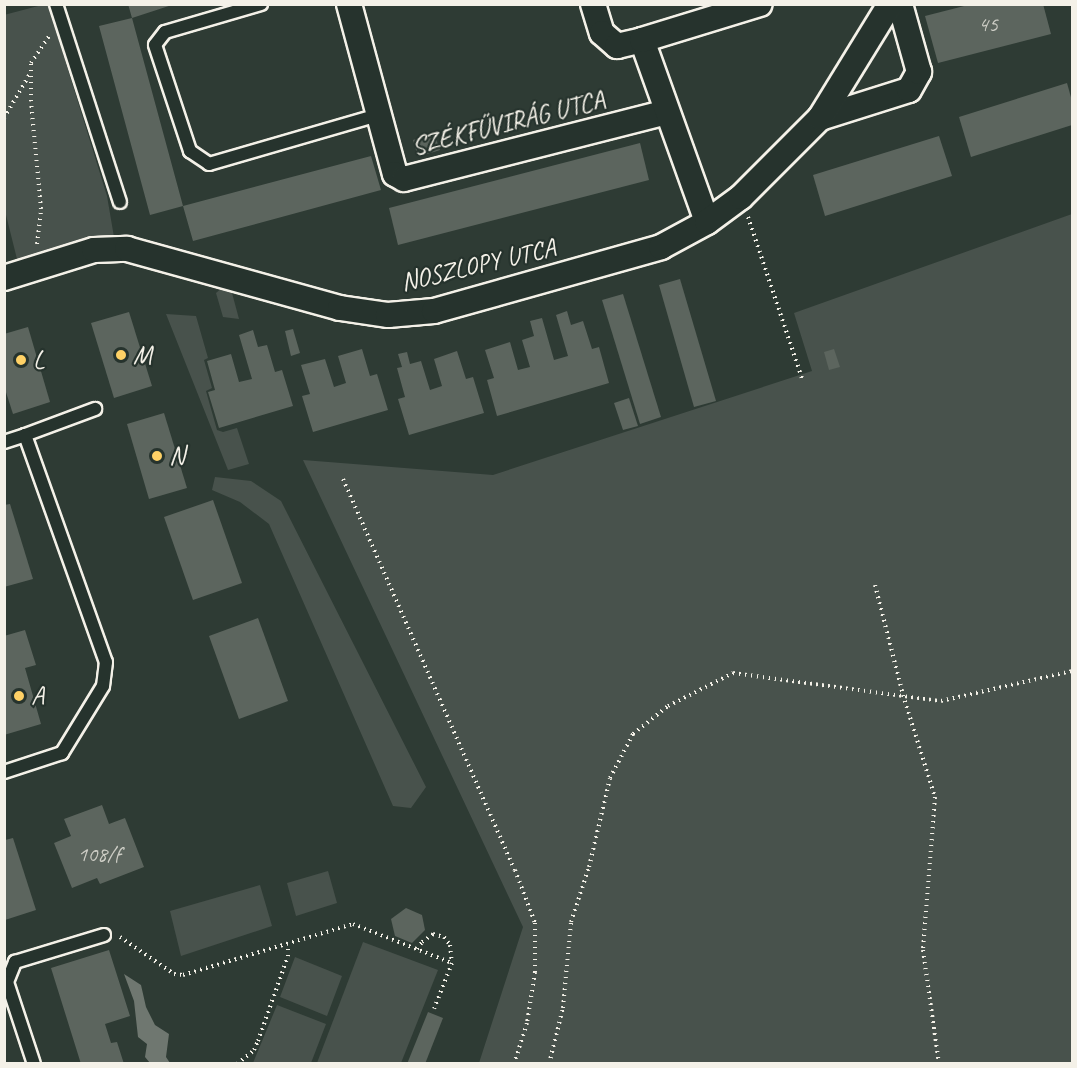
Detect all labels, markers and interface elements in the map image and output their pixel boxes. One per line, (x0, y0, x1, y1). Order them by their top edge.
house number: 45 (978, 12, 998, 38)
street label: SZÉKFŰVIRÁG UTCA (409, 84, 607, 162)
street label: NOSZLOPY UTCA (397, 232, 559, 298)
place label: M (133, 339, 152, 371)
place label: L (33, 344, 44, 376)
marker: M (114, 348, 128, 362)
marker: L (14, 353, 28, 367)
place label: N (169, 440, 185, 472)
marker: N (150, 449, 164, 463)
place label: A (31, 680, 44, 712)
marker: A (12, 689, 26, 703)
house number: 108/f (77, 842, 121, 868)

